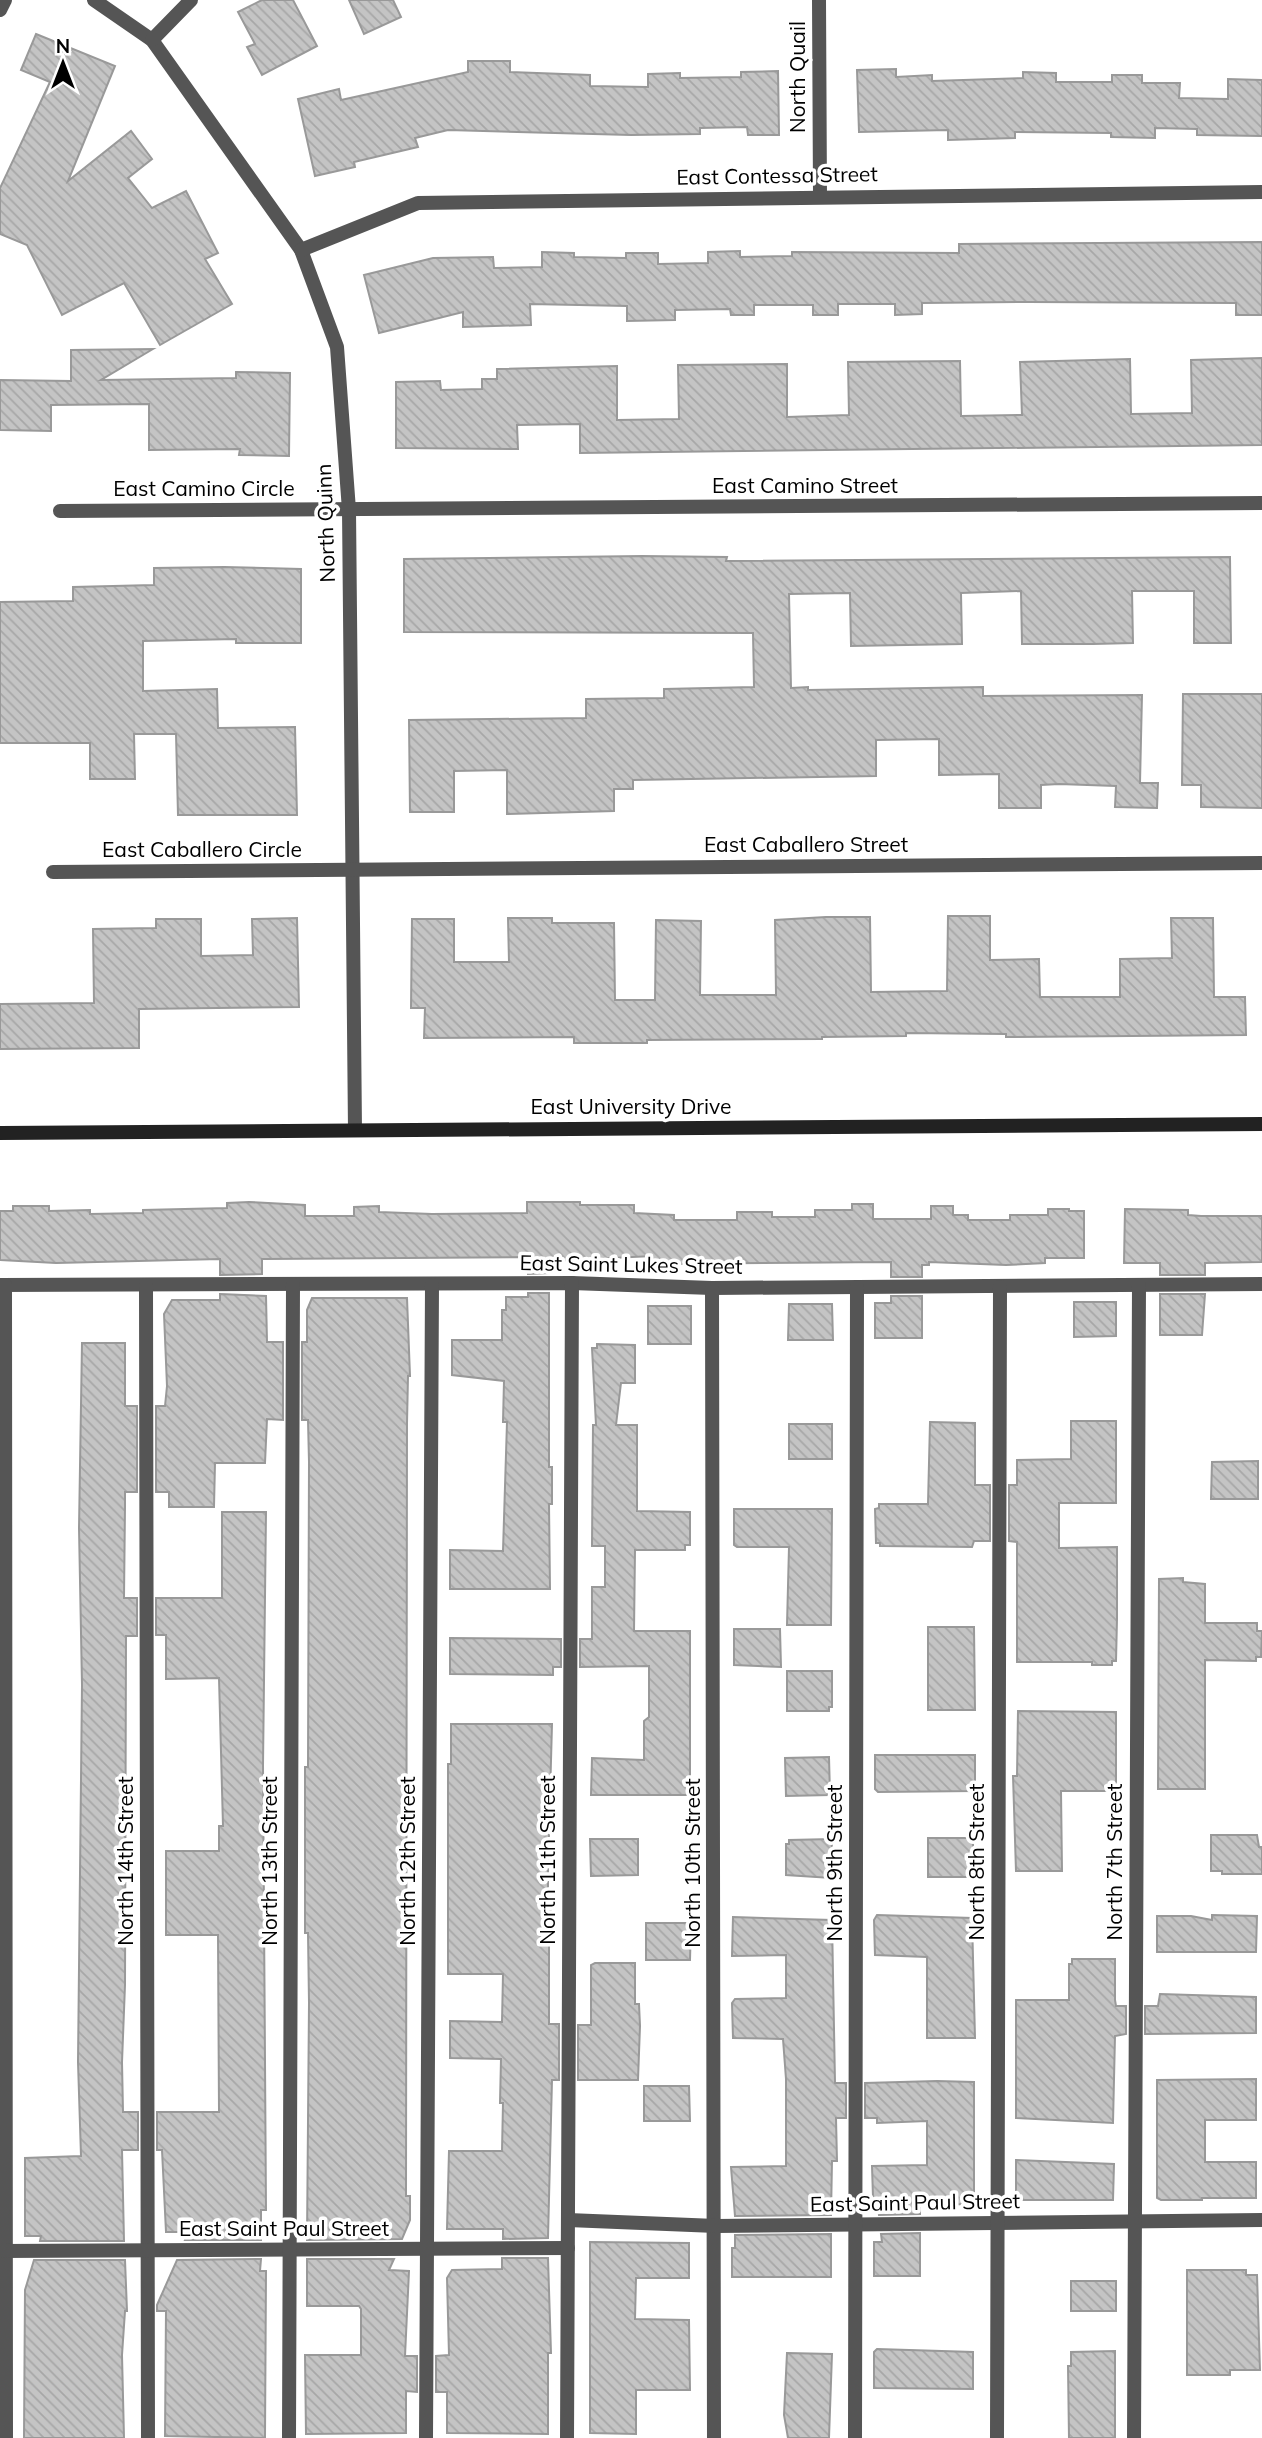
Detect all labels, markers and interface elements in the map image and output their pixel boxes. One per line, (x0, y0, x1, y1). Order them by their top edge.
street label: North Quail (784, 21, 810, 133)
north arrow (28, 28, 98, 98)
text: N (56, 34, 70, 58)
street label: East Contessa Street (676, 160, 878, 190)
street label: North Quinn (310, 463, 340, 583)
street label: East Camino Street (712, 472, 898, 498)
street label: East Camino Circle (113, 475, 295, 501)
street label: East Caballero Street (704, 831, 908, 857)
street label: East Caballero Circle (102, 836, 302, 862)
street label: East University Drive (531, 1093, 731, 1119)
street label: East Saint Lukes Street (519, 1249, 743, 1279)
street label: North 11th Street (534, 1775, 560, 1945)
street label: North 14th Street (112, 1776, 138, 1946)
street label: North 13th Street (256, 1776, 282, 1946)
street label: North 12th Street (394, 1776, 420, 1946)
street label: North 10th Street (679, 1778, 705, 1948)
street label: North 8th Street (963, 1784, 989, 1940)
street label: North 7th Street (1101, 1784, 1127, 1940)
street label: North 9th Street (821, 1785, 847, 1941)
street label: East Saint Paul Street (810, 2187, 1020, 2217)
street label: East Saint Paul Street (179, 2215, 389, 2241)

